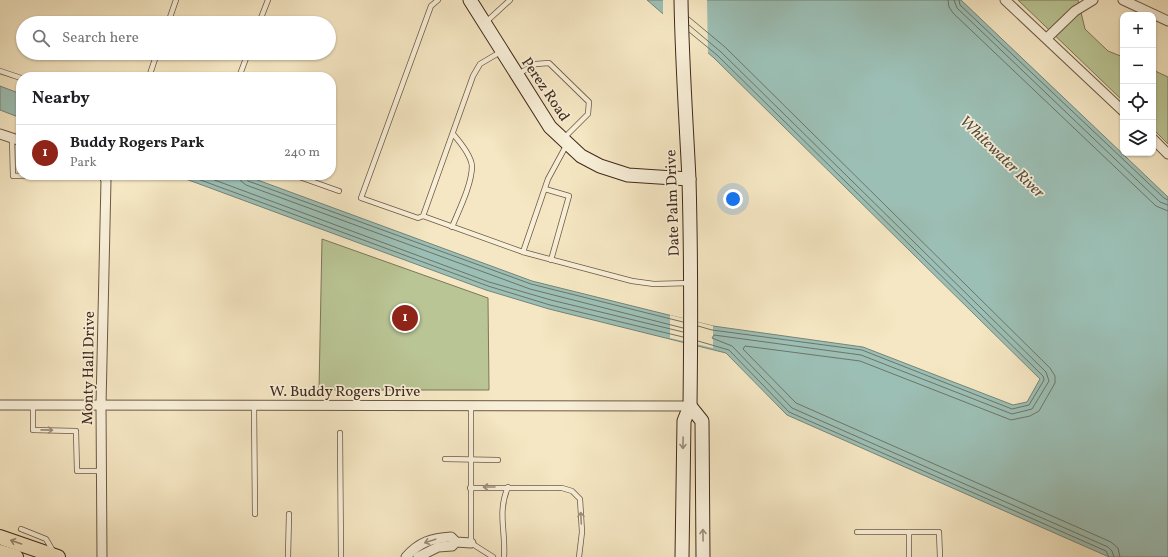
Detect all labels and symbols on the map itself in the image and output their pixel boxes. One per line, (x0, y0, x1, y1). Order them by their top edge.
street label: Perez Road (516, 54, 574, 126)
water label: Whitewater River (954, 111, 1050, 204)
street label: Date Palm Drive (661, 149, 686, 257)
your location (723, 189, 743, 209)
pin: 1 (392, 303, 418, 333)
street label: Monty Hall Drive (78, 311, 101, 425)
street label: W. Buddy Rogers Drive (270, 382, 420, 403)
one-way arrow (40, 427, 53, 434)
one-way arrow (679, 436, 687, 449)
one-way arrow (483, 484, 496, 491)
one-way arrow (578, 512, 585, 525)
one-way arrow (699, 529, 707, 542)
one-way arrow (424, 537, 436, 545)
one-way arrow (10, 538, 22, 546)

